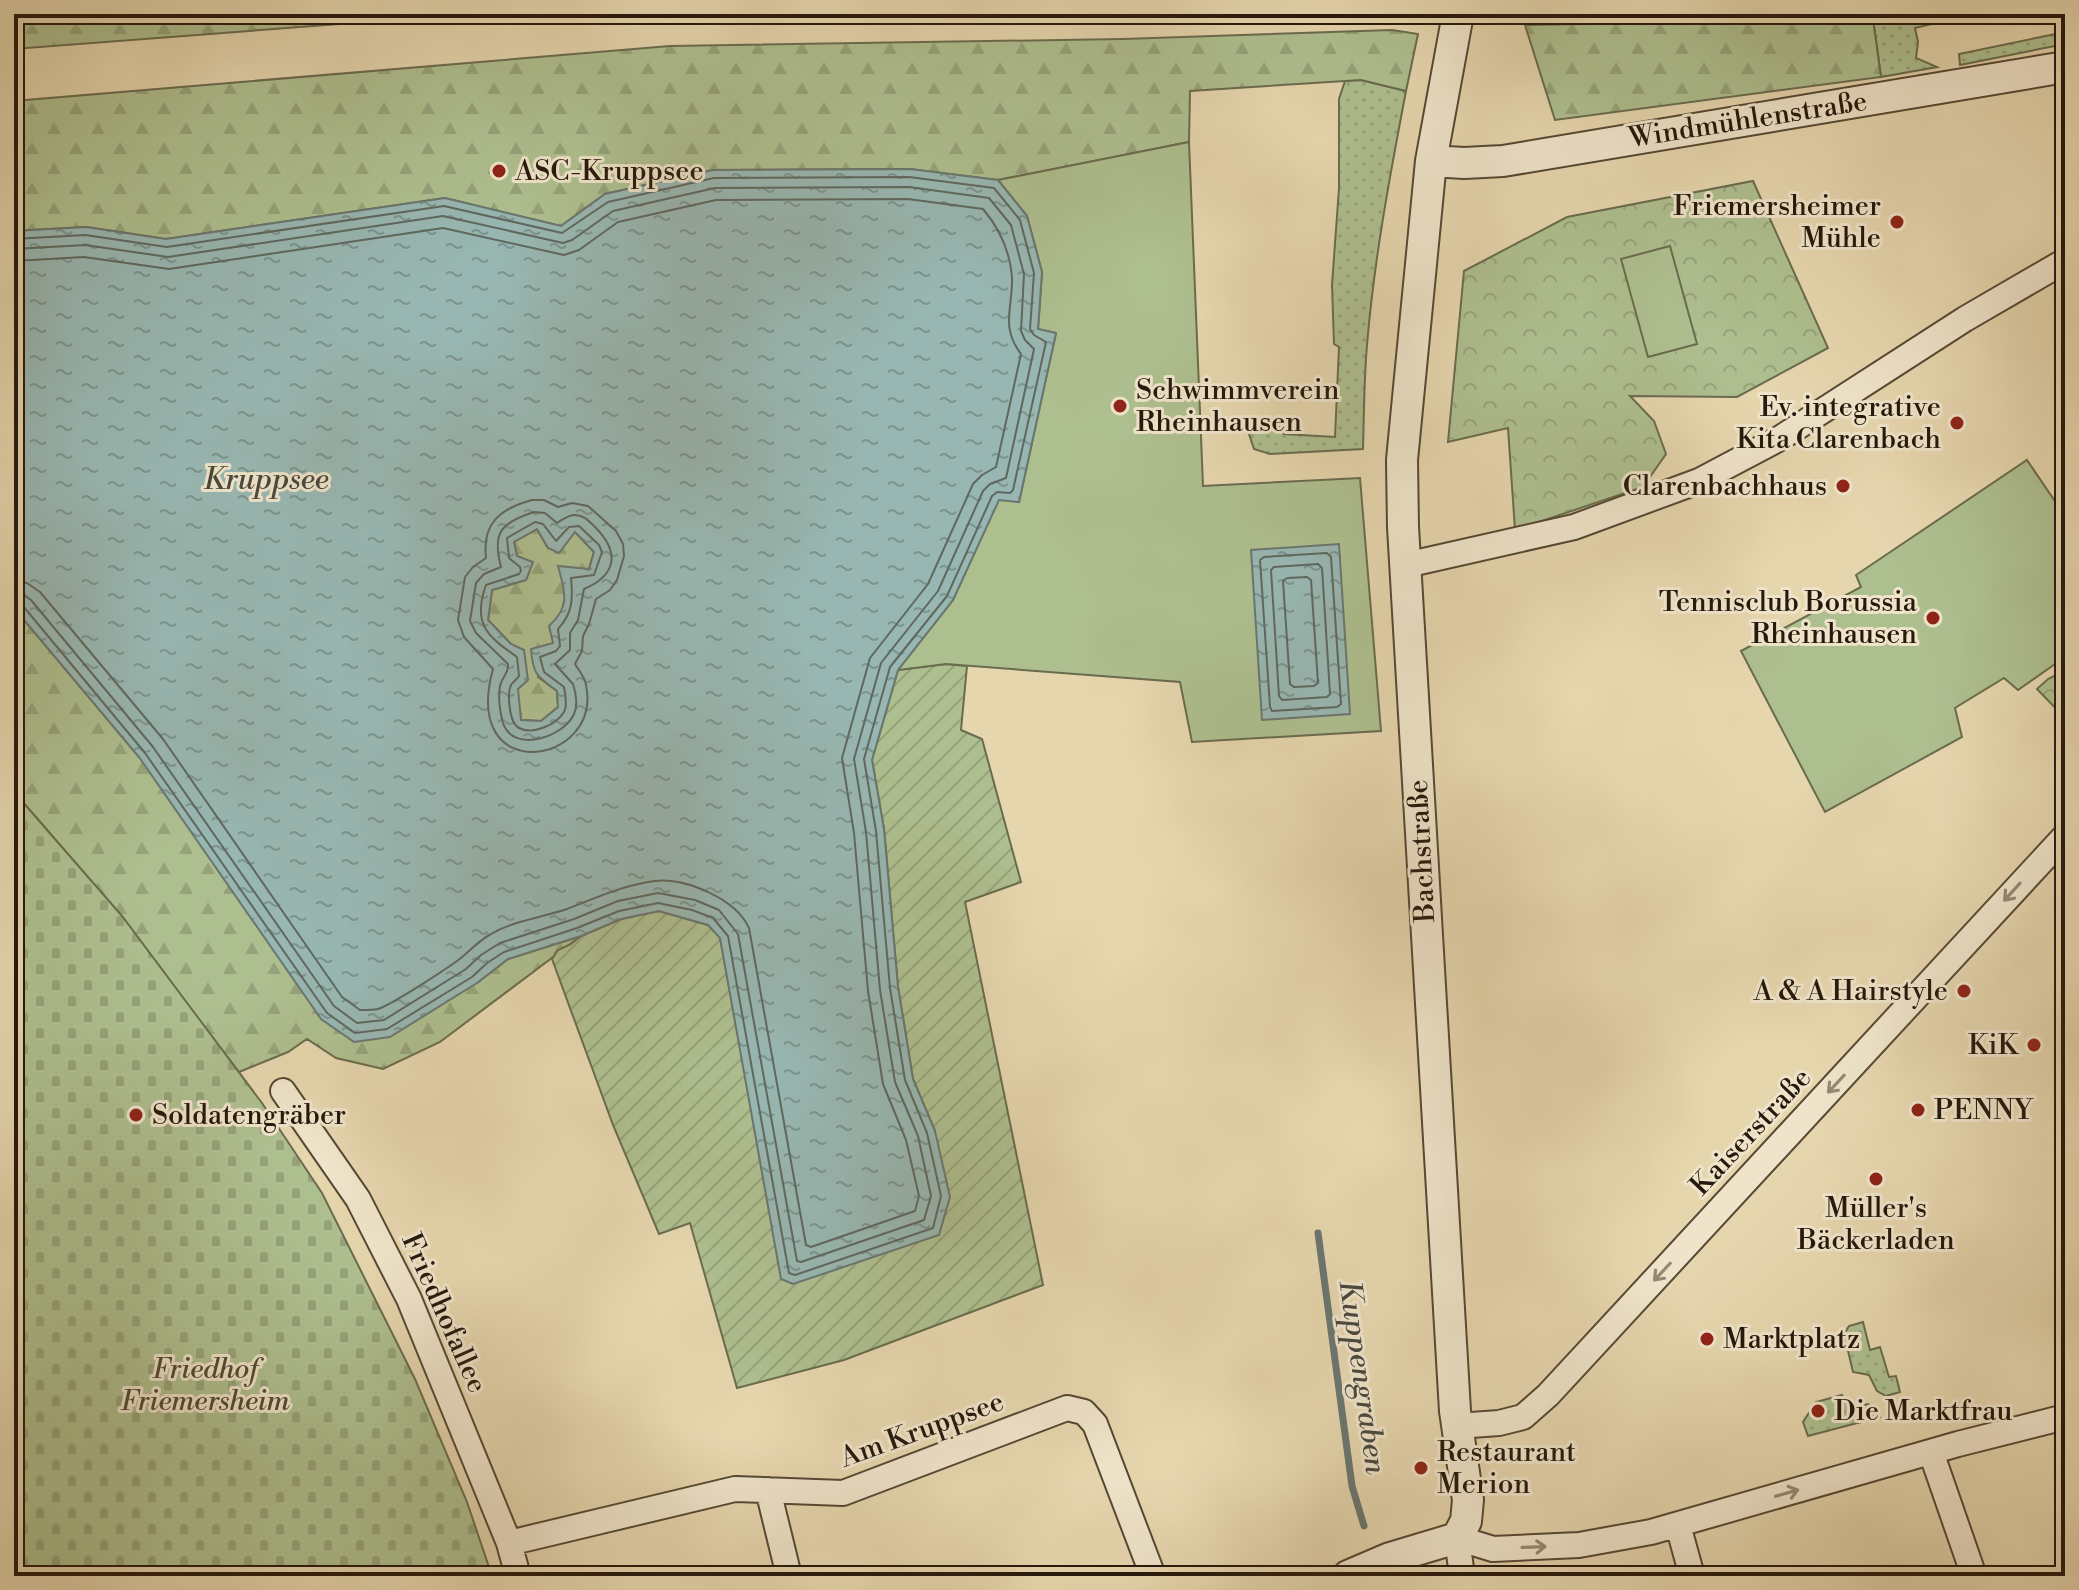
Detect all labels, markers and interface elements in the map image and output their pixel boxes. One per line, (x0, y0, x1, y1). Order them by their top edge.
street label: Windmühlenstraße (1625, 84, 1870, 156)
place label: ASC-Kruppsee (514, 154, 704, 189)
marker: ASC-Kruppsee (490, 162, 508, 180)
place label: Friemersheimer Mühle (1673, 189, 1881, 256)
marker: Friemersheimer Mühle (1888, 213, 1906, 231)
place label: Schwimmverein Rheinhausen (1136, 373, 1340, 440)
place label: Ev. integrative Kita Clarenbach (1736, 390, 1941, 457)
marker: Schwimmverein Rheinhausen (1111, 397, 1129, 415)
marker: Ev. integrative Kita Clarenbach (1948, 414, 1966, 432)
water label: Kruppsee (203, 461, 329, 499)
place label: Clarenbachhaus (1623, 469, 1827, 504)
marker: Clarenbachhaus (1834, 477, 1852, 495)
place label: Tennisclub Borussia Rheinhausen (1659, 585, 1918, 652)
marker: Tennisclub Borussia Rheinhausen (1924, 609, 1942, 627)
street label: Bachstraße (1401, 779, 1443, 924)
one-way arrow (2003, 882, 2021, 902)
place label: A & A Hairstyle (1753, 974, 1948, 1009)
marker: A & A Hairstyle (1955, 982, 1973, 1000)
place label: KiK (1968, 1028, 2020, 1063)
marker: KiK (2025, 1036, 2043, 1054)
street label: Kaiserstraße (1683, 1061, 1819, 1203)
one-way arrow (1828, 1074, 1846, 1094)
place label: PENNY (1934, 1093, 2034, 1128)
place label: Soldatengräber (152, 1098, 346, 1133)
marker: PENNY (1909, 1101, 1927, 1119)
marker: Soldatengräber (127, 1106, 145, 1124)
marker: Müller's Bäckerladen (1867, 1170, 1885, 1188)
place label: Müller's Bäckerladen (1796, 1191, 1955, 1258)
street label: Friedhofallee (393, 1228, 495, 1398)
one-way arrow (1653, 1262, 1672, 1282)
water label: Kuppengraben (1330, 1278, 1394, 1477)
place label: Marktplatz (1723, 1322, 1860, 1357)
marker: Marktplatz (1698, 1330, 1716, 1348)
park label: Friedhof Friemersheim (120, 1352, 290, 1419)
street label: Am Kruppsee (834, 1384, 1009, 1476)
place label: Die Marktfrau (1834, 1394, 2012, 1429)
marker: Die Marktfrau (1809, 1402, 1827, 1420)
place label: Restaurant Merion (1437, 1435, 1576, 1502)
marker: Restaurant Merion (1412, 1459, 1430, 1477)
one-way arrow (1774, 1485, 1800, 1500)
one-way arrow (1520, 1539, 1547, 1554)

